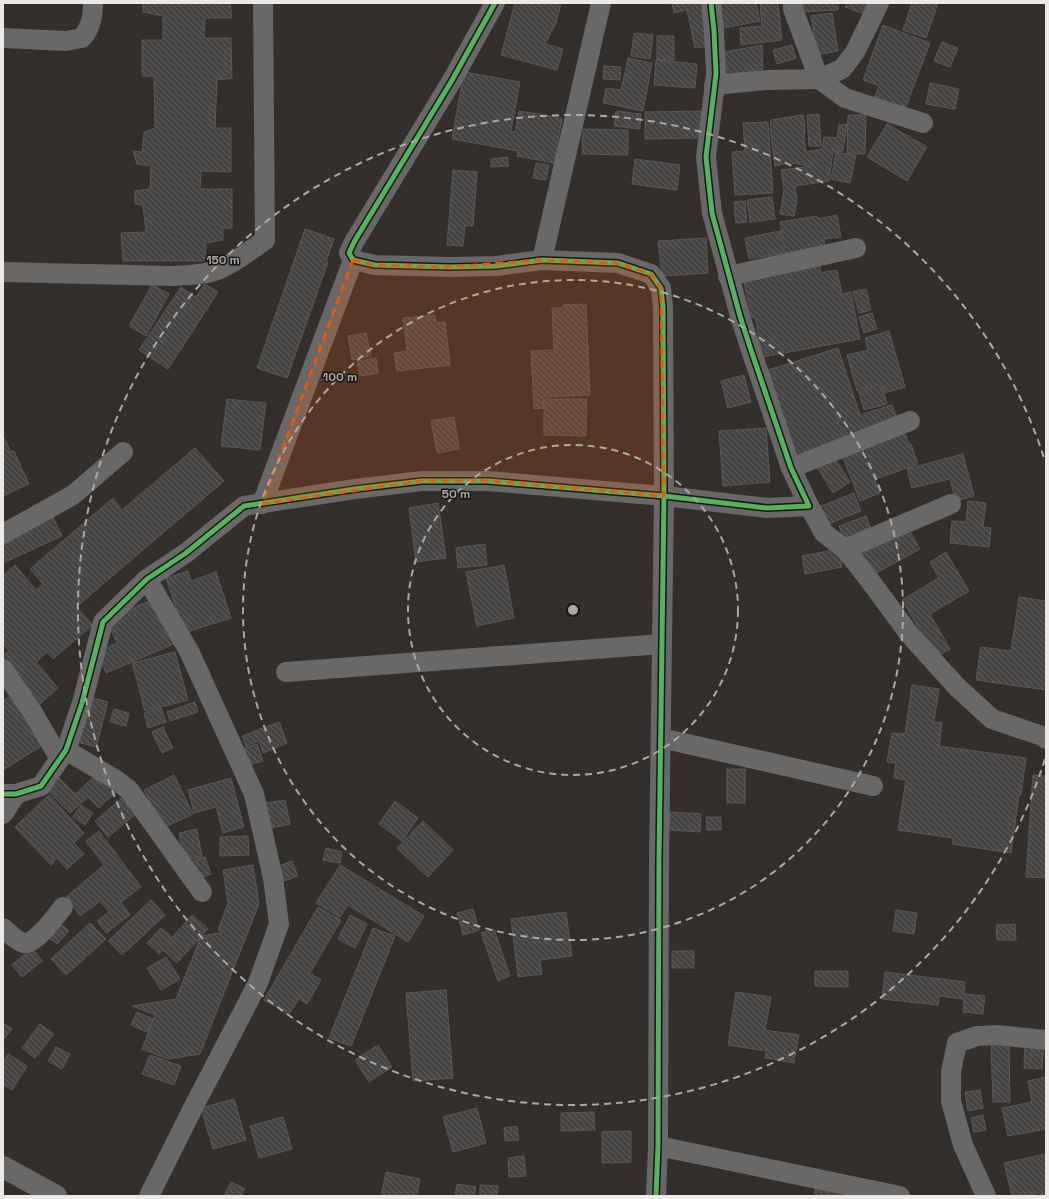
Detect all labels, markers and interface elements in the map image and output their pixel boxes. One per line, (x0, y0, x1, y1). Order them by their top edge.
text: 150 m (206, 252, 240, 268)
text: 100 m (323, 369, 357, 385)
text: 50 m (442, 486, 470, 502)
centre of rings (566, 603, 580, 617)

